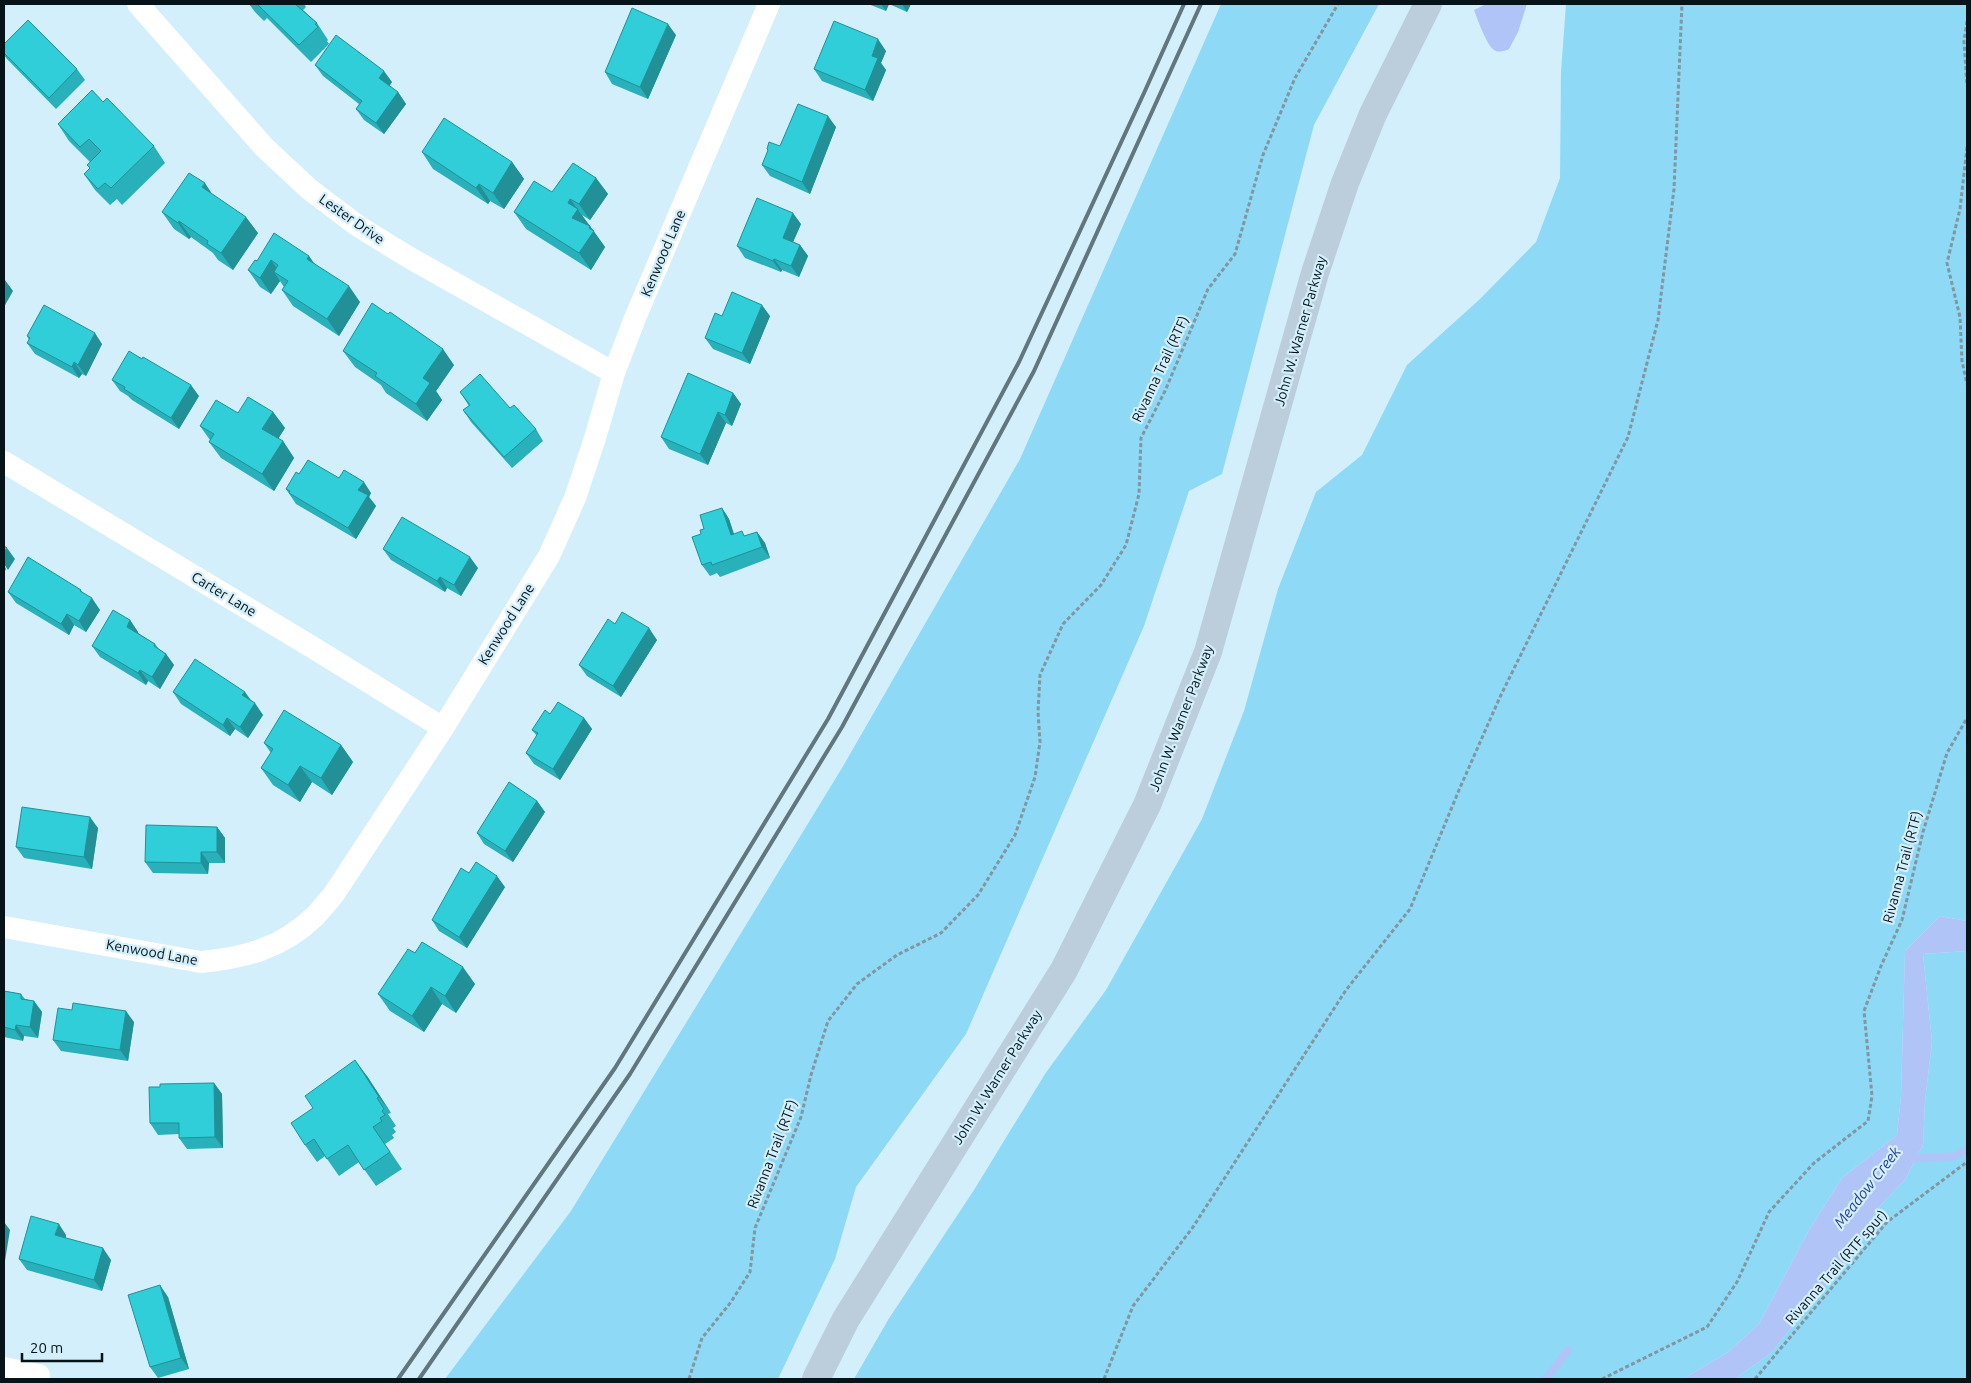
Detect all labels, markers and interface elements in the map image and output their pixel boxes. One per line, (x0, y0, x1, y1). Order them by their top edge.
street label: Lester Drive (316, 191, 388, 247)
street label: Kenwood Lane (638, 207, 688, 299)
street label: John W. Warner Parkway (1271, 254, 1329, 408)
street label: Rivanna Trail (RTF) (1128, 313, 1192, 425)
street label: Carter Lane (189, 568, 259, 620)
street label: Kenwood Lane (475, 580, 537, 668)
street label: John W. Warner Parkway (1146, 642, 1216, 793)
street label: Rivanna Trail (RTF) (1879, 809, 1925, 925)
street label: Kenwood Lane (105, 936, 199, 968)
street label: John W. Warner Parkway (949, 1007, 1045, 1147)
street label: Rivanna Trail (RTF) (744, 1097, 800, 1211)
water label: Meadow Creek (1830, 1143, 1904, 1231)
street label: Rivanna Trail (RTF spur) (1782, 1207, 1890, 1327)
scale bar (22, 1330, 102, 1362)
text: 20 m (30, 1339, 63, 1356)

